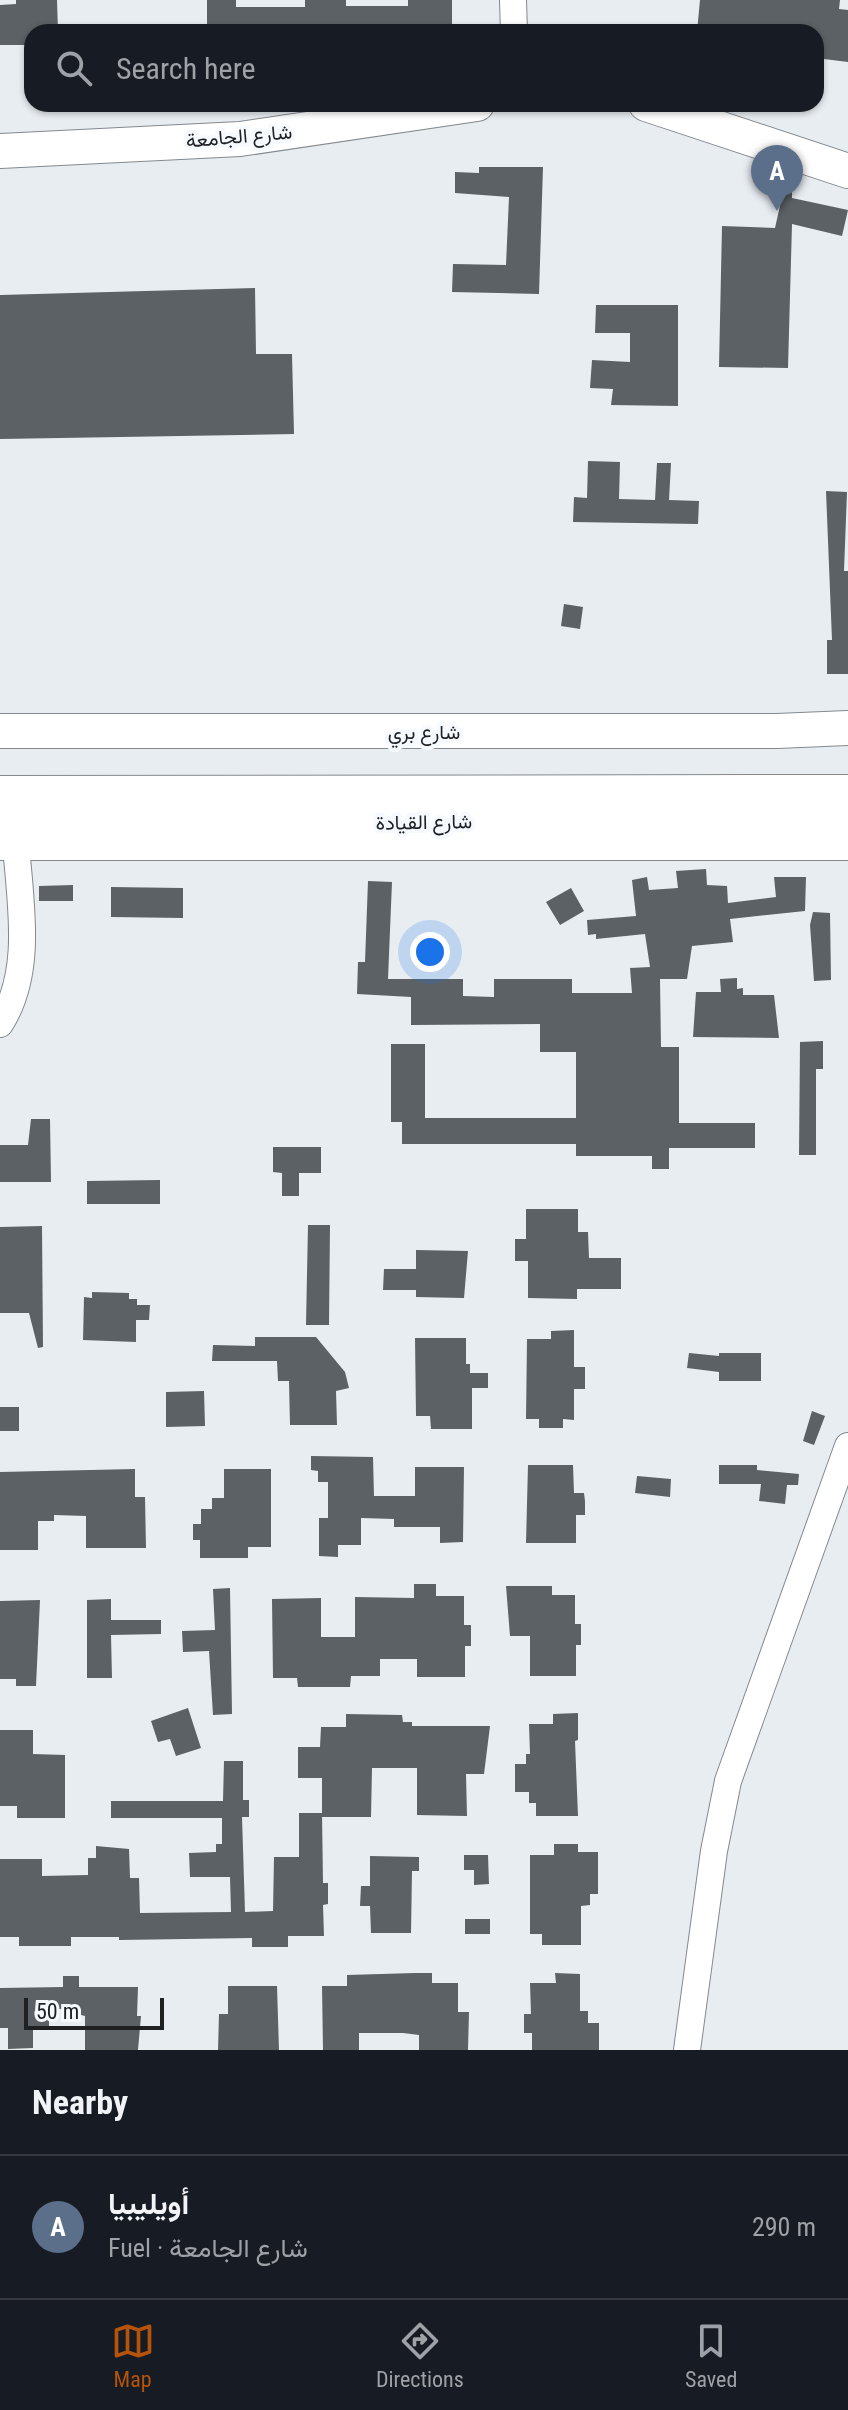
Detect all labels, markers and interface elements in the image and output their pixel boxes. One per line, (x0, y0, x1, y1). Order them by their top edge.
search box (24, 24, 824, 112)
icon: search (52, 46, 96, 90)
text: Search here (116, 51, 256, 86)
street label: شارع الجامعة (185, 119, 293, 155)
pin: A (751, 145, 803, 211)
street label: شارع بري (388, 720, 460, 749)
street label: شارع القيادة (376, 809, 473, 837)
your location (410, 932, 450, 972)
scale bar (24, 1994, 164, 2030)
text: 50 m (36, 1999, 79, 2024)
text: Nearby (32, 2082, 128, 2122)
text: أويليبيا (108, 2186, 189, 2221)
text: A (50, 2212, 66, 2242)
text: 290 m (752, 2212, 816, 2242)
text: Fuel · شارع الجامعة (108, 2233, 308, 2263)
tab: Map (111, 2319, 155, 2392)
tab: Directions (376, 2319, 464, 2392)
tab: Saved (685, 2319, 737, 2392)

